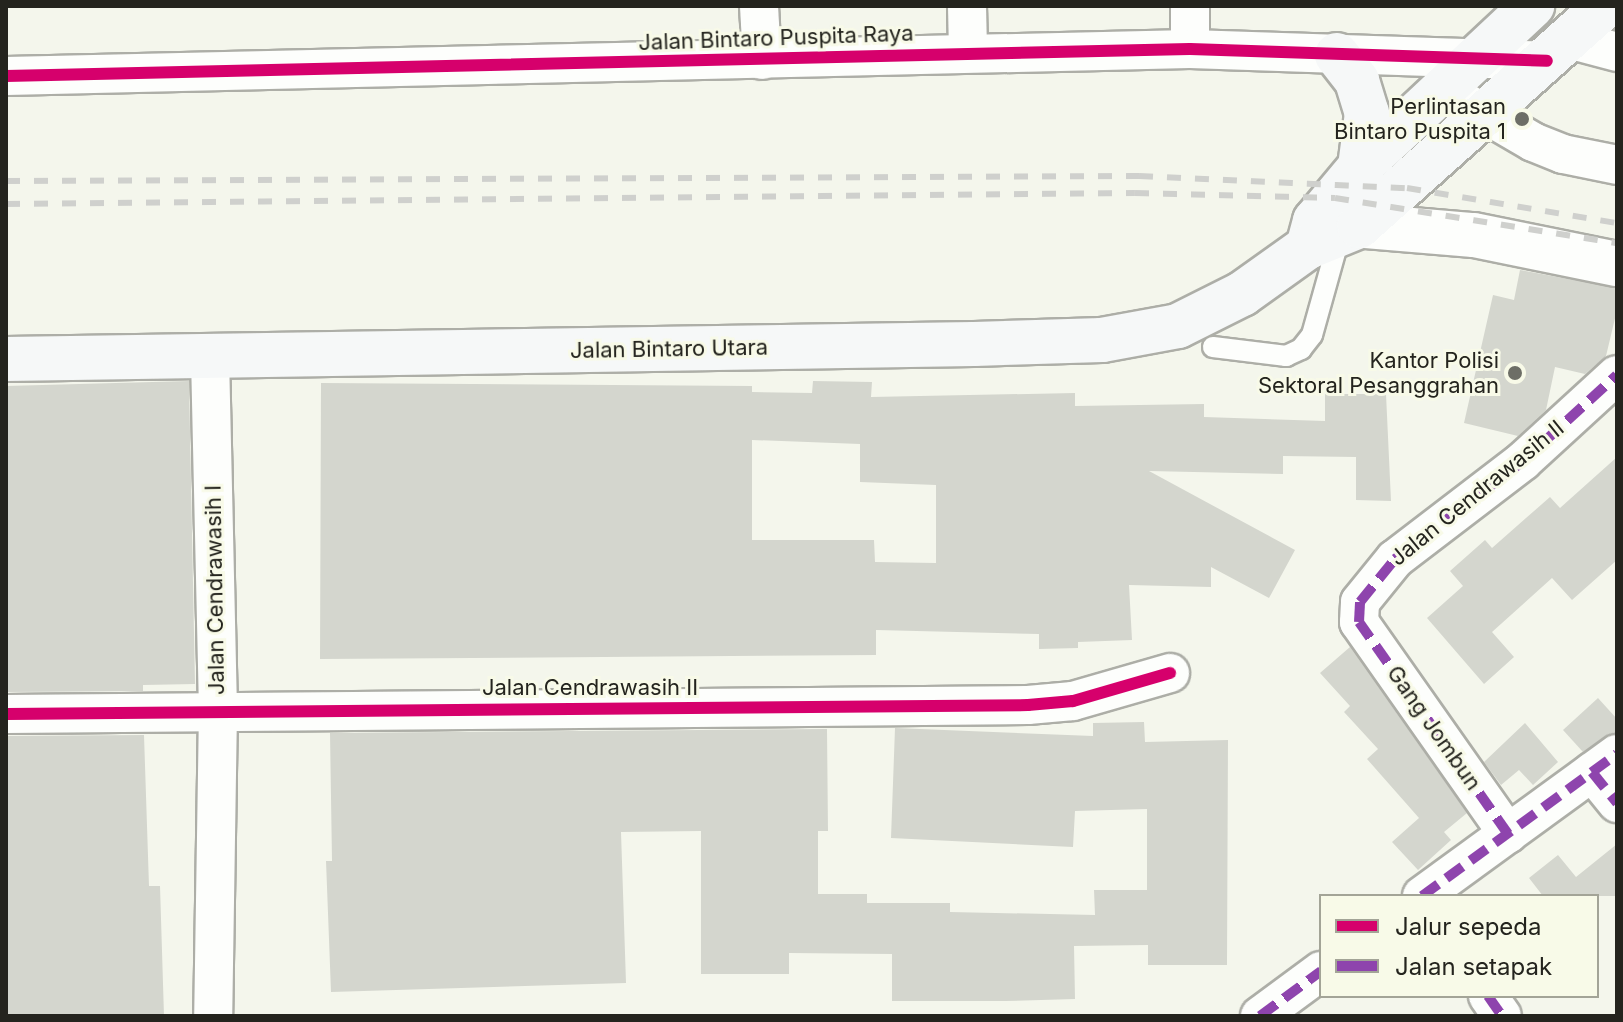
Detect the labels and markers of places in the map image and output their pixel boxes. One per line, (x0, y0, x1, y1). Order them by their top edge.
place label: Perlintasan Bintaro Puspita 1 (1334, 93, 1506, 144)
marker: Perlintasan Bintaro Puspita 1 (1513, 110, 1531, 128)
place label: Kantor Polisi Sektoral Pesanggrahan (1258, 347, 1499, 398)
marker: Kantor Polisi Sektoral Pesanggrahan (1506, 364, 1524, 382)

